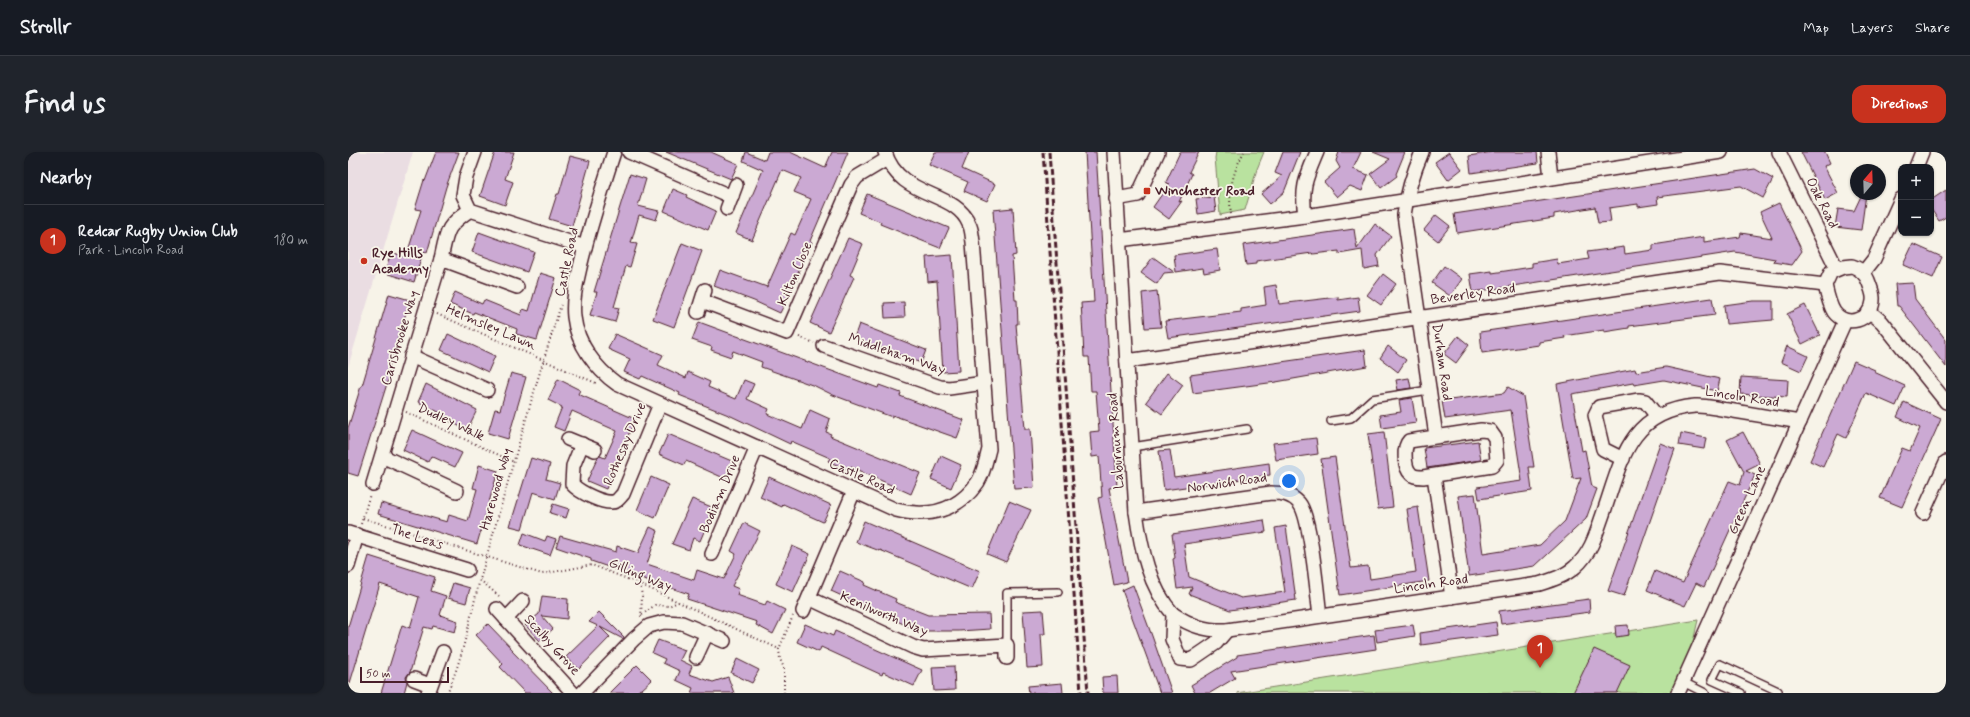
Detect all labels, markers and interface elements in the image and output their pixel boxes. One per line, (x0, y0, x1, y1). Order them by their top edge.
text: Strollr (20, 15, 71, 40)
text: Map (1803, 19, 1829, 37)
text: Layers (1851, 19, 1893, 37)
text: Share (1915, 19, 1950, 37)
button: Directions (1852, 85, 1946, 123)
text: Find us (24, 86, 105, 123)
north arrow (1850, 164, 1886, 200)
map controls (1898, 164, 1934, 236)
button: + (1898, 164, 1934, 200)
text: Nearby (40, 167, 92, 189)
street label: Oak Road (1802, 174, 1842, 232)
place label: Winchester Road (1154, 182, 1255, 200)
marker: Winchester Road (1142, 186, 1152, 196)
button: − (1898, 200, 1934, 236)
text: Redcar Rugby Union Club (78, 222, 238, 242)
street label: Castle Road (551, 226, 583, 298)
text: 1 (50, 232, 56, 249)
text: 180 m (273, 232, 308, 249)
street label: Kilton Close (773, 239, 817, 309)
text: Park · Lincoln Road (78, 242, 183, 259)
place label: Rye Hills Academy (372, 244, 429, 278)
marker: Rye Hills Academy (359, 256, 369, 266)
street label: Beverley Road (1430, 279, 1516, 309)
street label: Carisbrooke Way (377, 288, 423, 388)
street label: Helmsley Lawn (443, 300, 539, 354)
street label: Durham Road (1428, 322, 1456, 402)
street label: Middleham Way (846, 329, 948, 379)
street label: Lincoln Road (1704, 382, 1780, 412)
street label: Laburnum Road (1104, 392, 1128, 490)
street label: Dudley Walk (415, 399, 487, 445)
street label: Rothesay Drive (599, 400, 651, 488)
street label: Harewood Way (476, 446, 516, 532)
street label: Bodiam Drive (695, 452, 745, 536)
street label: Castle Road (826, 454, 898, 500)
street label: Green Lane (1724, 463, 1770, 537)
street label: Norwich Road (1186, 468, 1268, 498)
your location (1279, 471, 1299, 491)
street label: The Leas (388, 520, 446, 554)
street label: Gilling Way (605, 554, 674, 598)
street label: Lincoln Road (1393, 570, 1469, 598)
street label: Kenilworth Way (837, 587, 931, 641)
street label: Scalby Grove (520, 611, 584, 679)
pin: 1 (1527, 635, 1553, 668)
scale bar (360, 665, 449, 684)
text: 50 m (366, 667, 391, 681)

